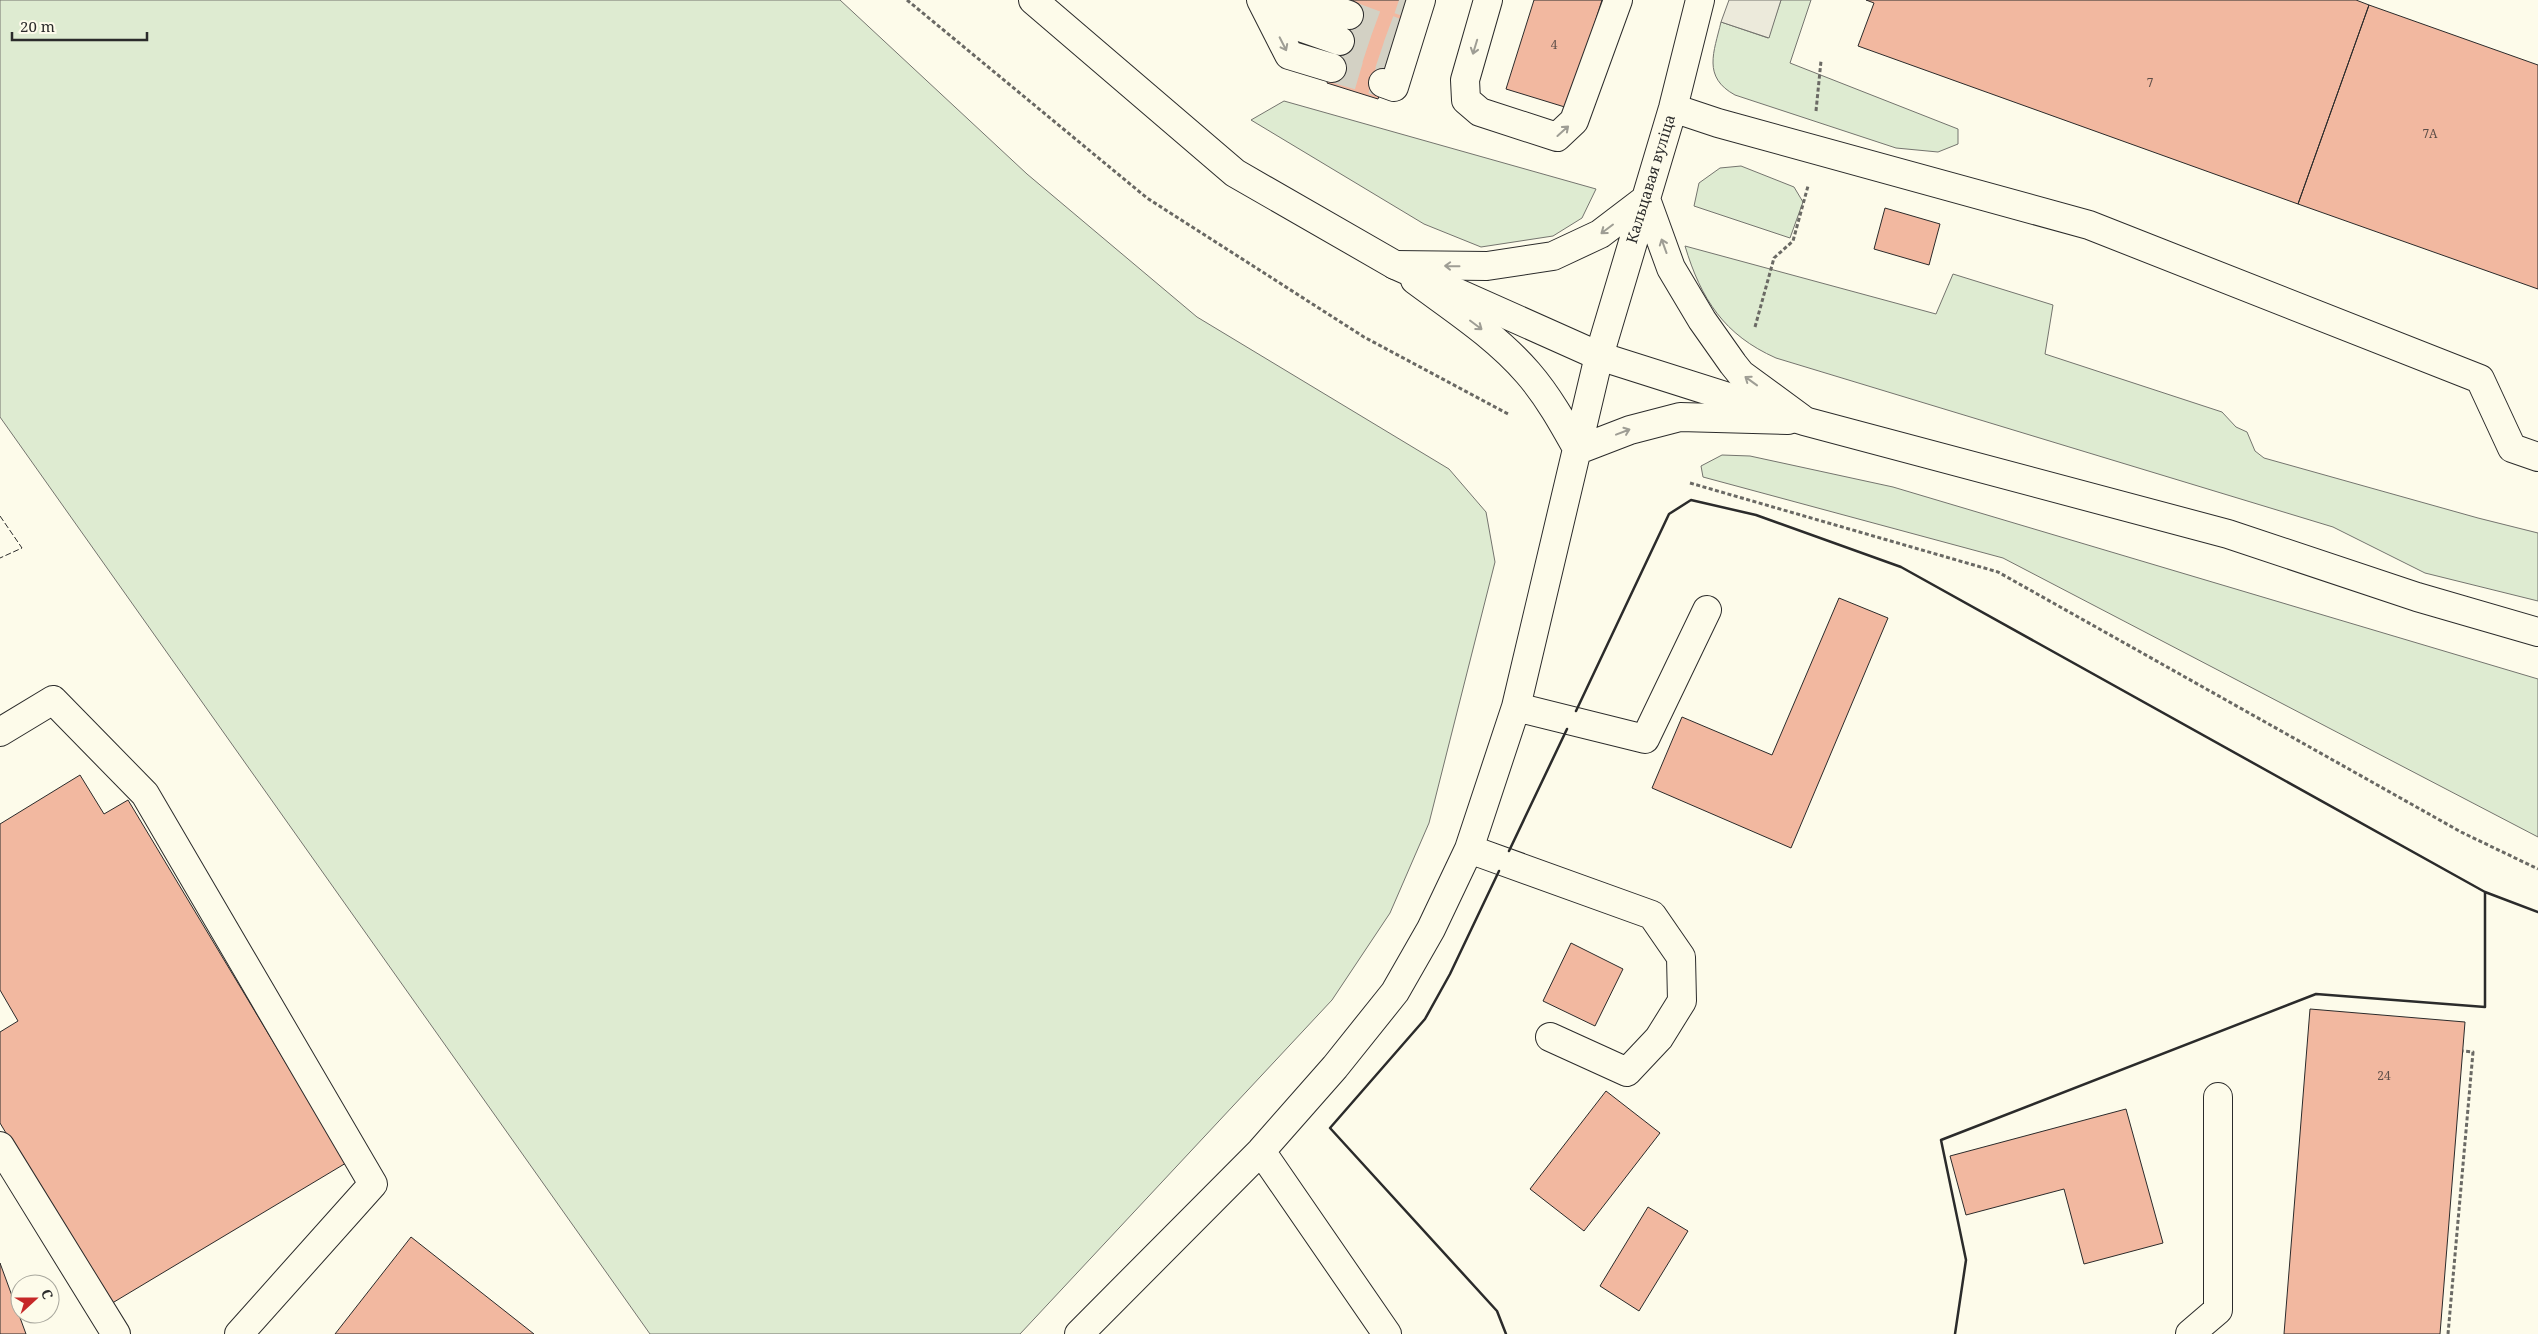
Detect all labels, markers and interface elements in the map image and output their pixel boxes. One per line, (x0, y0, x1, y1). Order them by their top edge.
scale bar (12, 10, 148, 42)
text: 20 m (20, 16, 55, 36)
one-way arrow (1278, 36, 1288, 51)
house number: 4 (1551, 36, 1558, 53)
one-way arrow (1469, 38, 1479, 54)
house number: 7 (2147, 74, 2154, 91)
street label: Кальцавая вуліца (1621, 112, 1679, 246)
one-way arrow (1557, 125, 1570, 137)
house number: 7А (2422, 125, 2438, 142)
one-way arrow (1601, 223, 1614, 234)
one-way arrow (1658, 239, 1667, 254)
one-way arrow (1444, 261, 1460, 270)
one-way arrow (1469, 320, 1483, 330)
one-way arrow (1745, 376, 1758, 387)
one-way arrow (1615, 427, 1630, 436)
house number: 24 (2377, 1067, 2391, 1084)
north arrow (10, 1274, 60, 1324)
text: С (37, 1286, 58, 1302)

